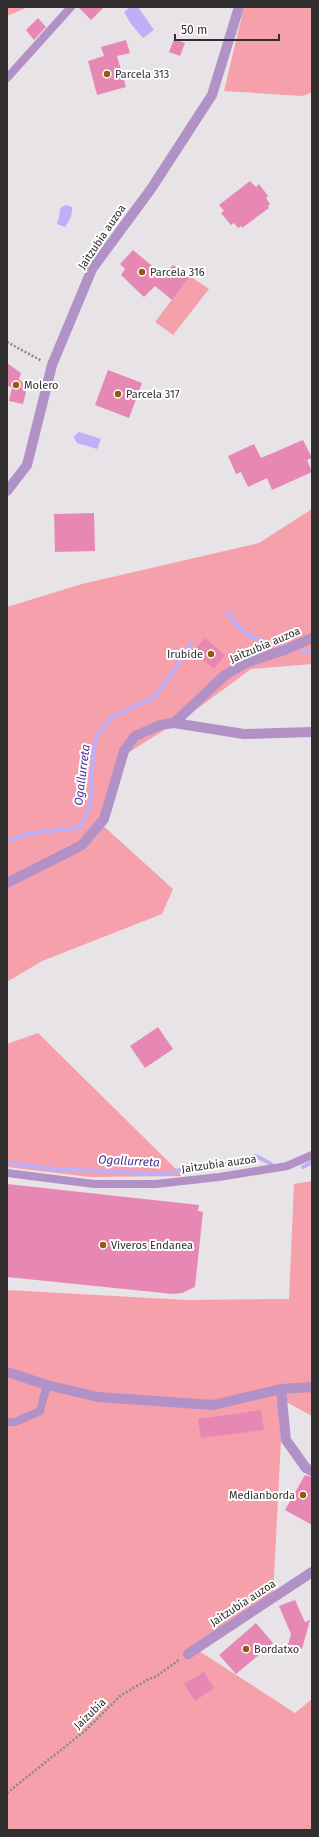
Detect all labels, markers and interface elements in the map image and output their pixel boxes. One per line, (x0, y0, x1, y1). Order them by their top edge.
scale bar (175, 16, 279, 42)
text: 50 m (181, 23, 207, 37)
place label: Parcela 313 (115, 68, 169, 81)
marker: Parcela 313 (102, 69, 112, 79)
street label: Jaitzubia auzoa (76, 202, 128, 272)
place label: Parcela 316 (150, 266, 205, 279)
marker: Parcela 316 (137, 267, 147, 277)
place label: Molero (24, 379, 59, 392)
marker: Molero (11, 380, 21, 390)
place label: Parcela 317 (126, 388, 180, 401)
marker: Parcela 317 (113, 389, 123, 399)
street label: Jaitzubia auzoa (228, 624, 302, 666)
place label: Irubide (167, 648, 203, 661)
marker: Irubide (206, 649, 216, 659)
water label: Ogallurreta (71, 743, 93, 806)
water label: Ogallurreta (98, 1152, 160, 1170)
street label: Jaitzubia auzoa (181, 1152, 257, 1176)
place label: Viveros Endanea (111, 1239, 193, 1252)
marker: Viveros Endanea (98, 1240, 108, 1250)
place label: Medianborda (229, 1489, 295, 1502)
marker: Medianborda (298, 1490, 308, 1500)
street label: Jaitzubia auzoa (208, 1577, 278, 1629)
place label: Bordatxo (254, 1643, 299, 1656)
marker: Bordatxo (241, 1644, 251, 1654)
street label: Jaizubia (71, 1696, 109, 1732)

